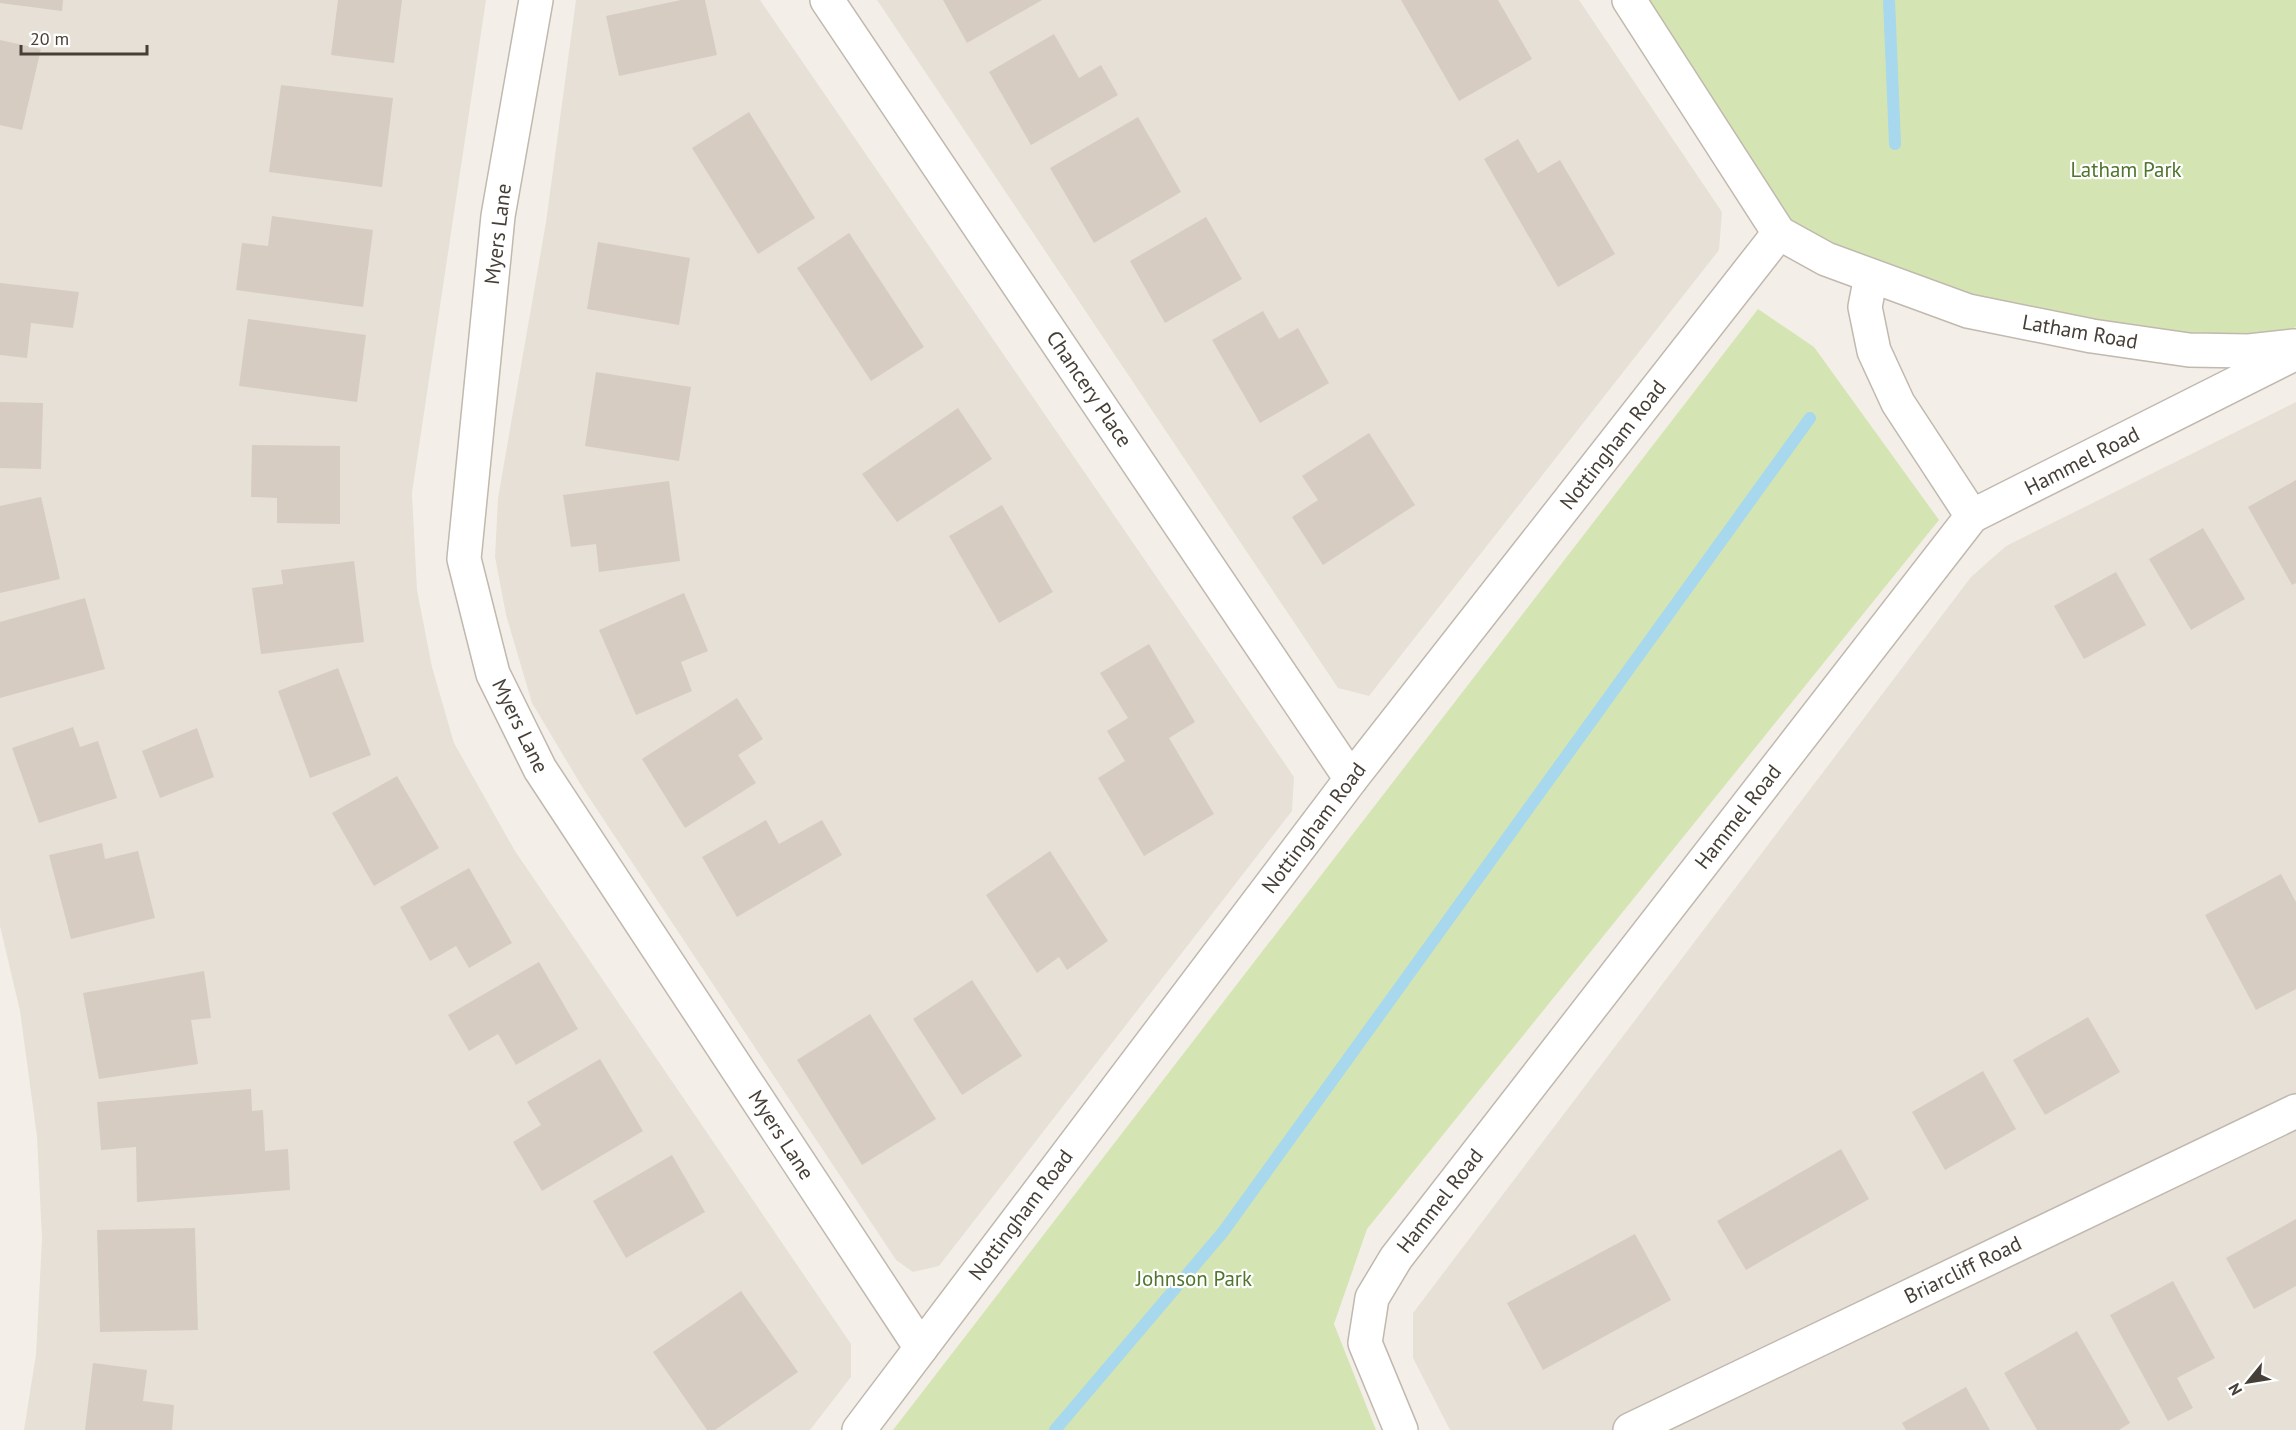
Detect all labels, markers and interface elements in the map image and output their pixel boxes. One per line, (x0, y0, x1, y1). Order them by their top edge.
scale bar (21, 18, 147, 56)
text: 20 m (30, 27, 69, 50)
park label: Latham Park (2070, 156, 2182, 183)
street label: Myers Lane (478, 182, 517, 286)
street label: Latham Road (2020, 308, 2140, 355)
street label: Chancery Place (1041, 325, 1138, 452)
street label: Nottingham Road (1554, 375, 1672, 515)
street label: Hammel Road (2020, 420, 2144, 501)
street label: Myers Lane (486, 674, 555, 777)
street label: Nottingham Road (1256, 757, 1372, 899)
street label: Hammel Road (1688, 759, 1787, 874)
street label: Myers Lane (742, 1085, 820, 1185)
street label: Hammel Road (1390, 1143, 1489, 1258)
street label: Nottingham Road (963, 1144, 1079, 1286)
street label: Briarcliff Road (1900, 1230, 2026, 1310)
park label: Johnson Park (1135, 1265, 1252, 1292)
north arrow (2218, 1352, 2278, 1412)
text: N (2224, 1380, 2246, 1399)

